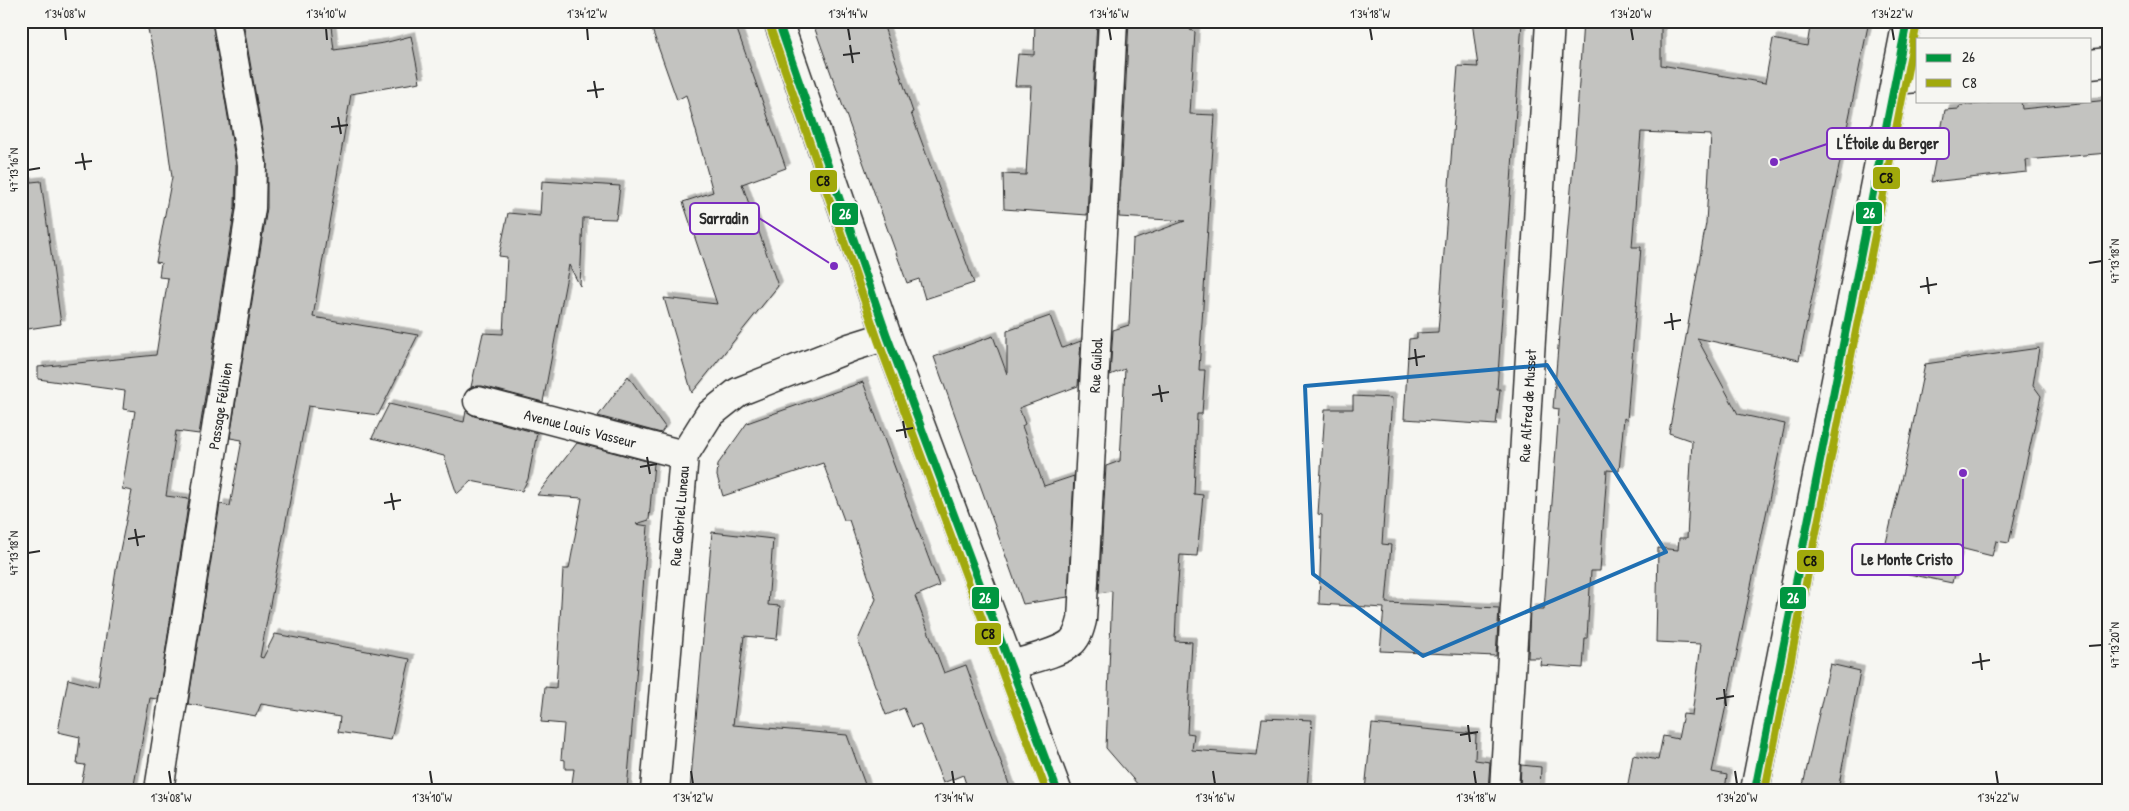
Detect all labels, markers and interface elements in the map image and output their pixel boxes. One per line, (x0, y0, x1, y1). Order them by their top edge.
text: 1°34'08"W (45, 5, 86, 22)
text: 1°34'10"W (306, 5, 346, 22)
text: 1°34'12"W (567, 5, 608, 22)
text: 1°34'14"W (829, 5, 868, 22)
text: 1°34'16"W (1089, 5, 1129, 22)
text: 1°34'18"W (1350, 5, 1390, 22)
text: 1°34'20"W (1610, 5, 1652, 22)
text: 1°34'22"W (1871, 5, 1913, 22)
legend (1916, 38, 2092, 102)
text: 26 (1962, 46, 1975, 67)
text: C8 (1962, 72, 1977, 93)
callout: L'Étoile du Berger (1827, 128, 1949, 159)
text: L'Étoile du Berger (1837, 132, 1940, 155)
text: 47°13'16"N (5, 148, 22, 192)
line badge: C8 (1872, 166, 1901, 190)
text: C8 (1879, 168, 1893, 187)
line badge: C8 (809, 169, 838, 193)
text: C8 (816, 171, 830, 190)
line badge: 26 (1855, 201, 1883, 225)
line badge: 26 (831, 202, 859, 226)
callout: Sarradin (690, 203, 759, 234)
text: 26 (1863, 203, 1875, 222)
text: 26 (839, 204, 851, 223)
text: Sarradin (699, 207, 749, 229)
text: 47°13'18"N (2106, 239, 2123, 283)
street label: Rue Guibal (1083, 337, 1107, 393)
street label: Rue Alfred de Musset (1513, 348, 1541, 463)
street label: Passage Félibien (202, 360, 237, 451)
street label: Avenue Louis Vasseur (522, 403, 639, 453)
street label: Rue Gabriel Luneau (664, 465, 694, 567)
text: 47°13'18"N (5, 531, 22, 575)
callout: Le Monte Cristo (1852, 544, 1963, 575)
text: Le Monte Cristo (1861, 548, 1953, 570)
line badge: C8 (1796, 549, 1825, 573)
text: C8 (1803, 551, 1817, 570)
line badge: 26 (971, 586, 1000, 610)
line badge: 26 (1779, 586, 1807, 610)
text: 26 (979, 588, 991, 607)
text: 26 (1787, 588, 1799, 607)
line badge: C8 (974, 622, 1002, 646)
text: 47°13'20"N (2106, 622, 2123, 668)
text: C8 (981, 624, 995, 643)
text: 1°34'08"W (151, 789, 192, 806)
text: 1°34'10"W (412, 789, 452, 806)
text: 1°34'12"W (673, 789, 714, 806)
text: 1°34'14"W (935, 789, 974, 806)
text: 1°34'16"W (1195, 789, 1235, 806)
text: 1°34'18"W (1456, 789, 1496, 806)
text: 1°34'20"W (1716, 789, 1758, 806)
text: 1°34'22"W (1977, 789, 2019, 806)

